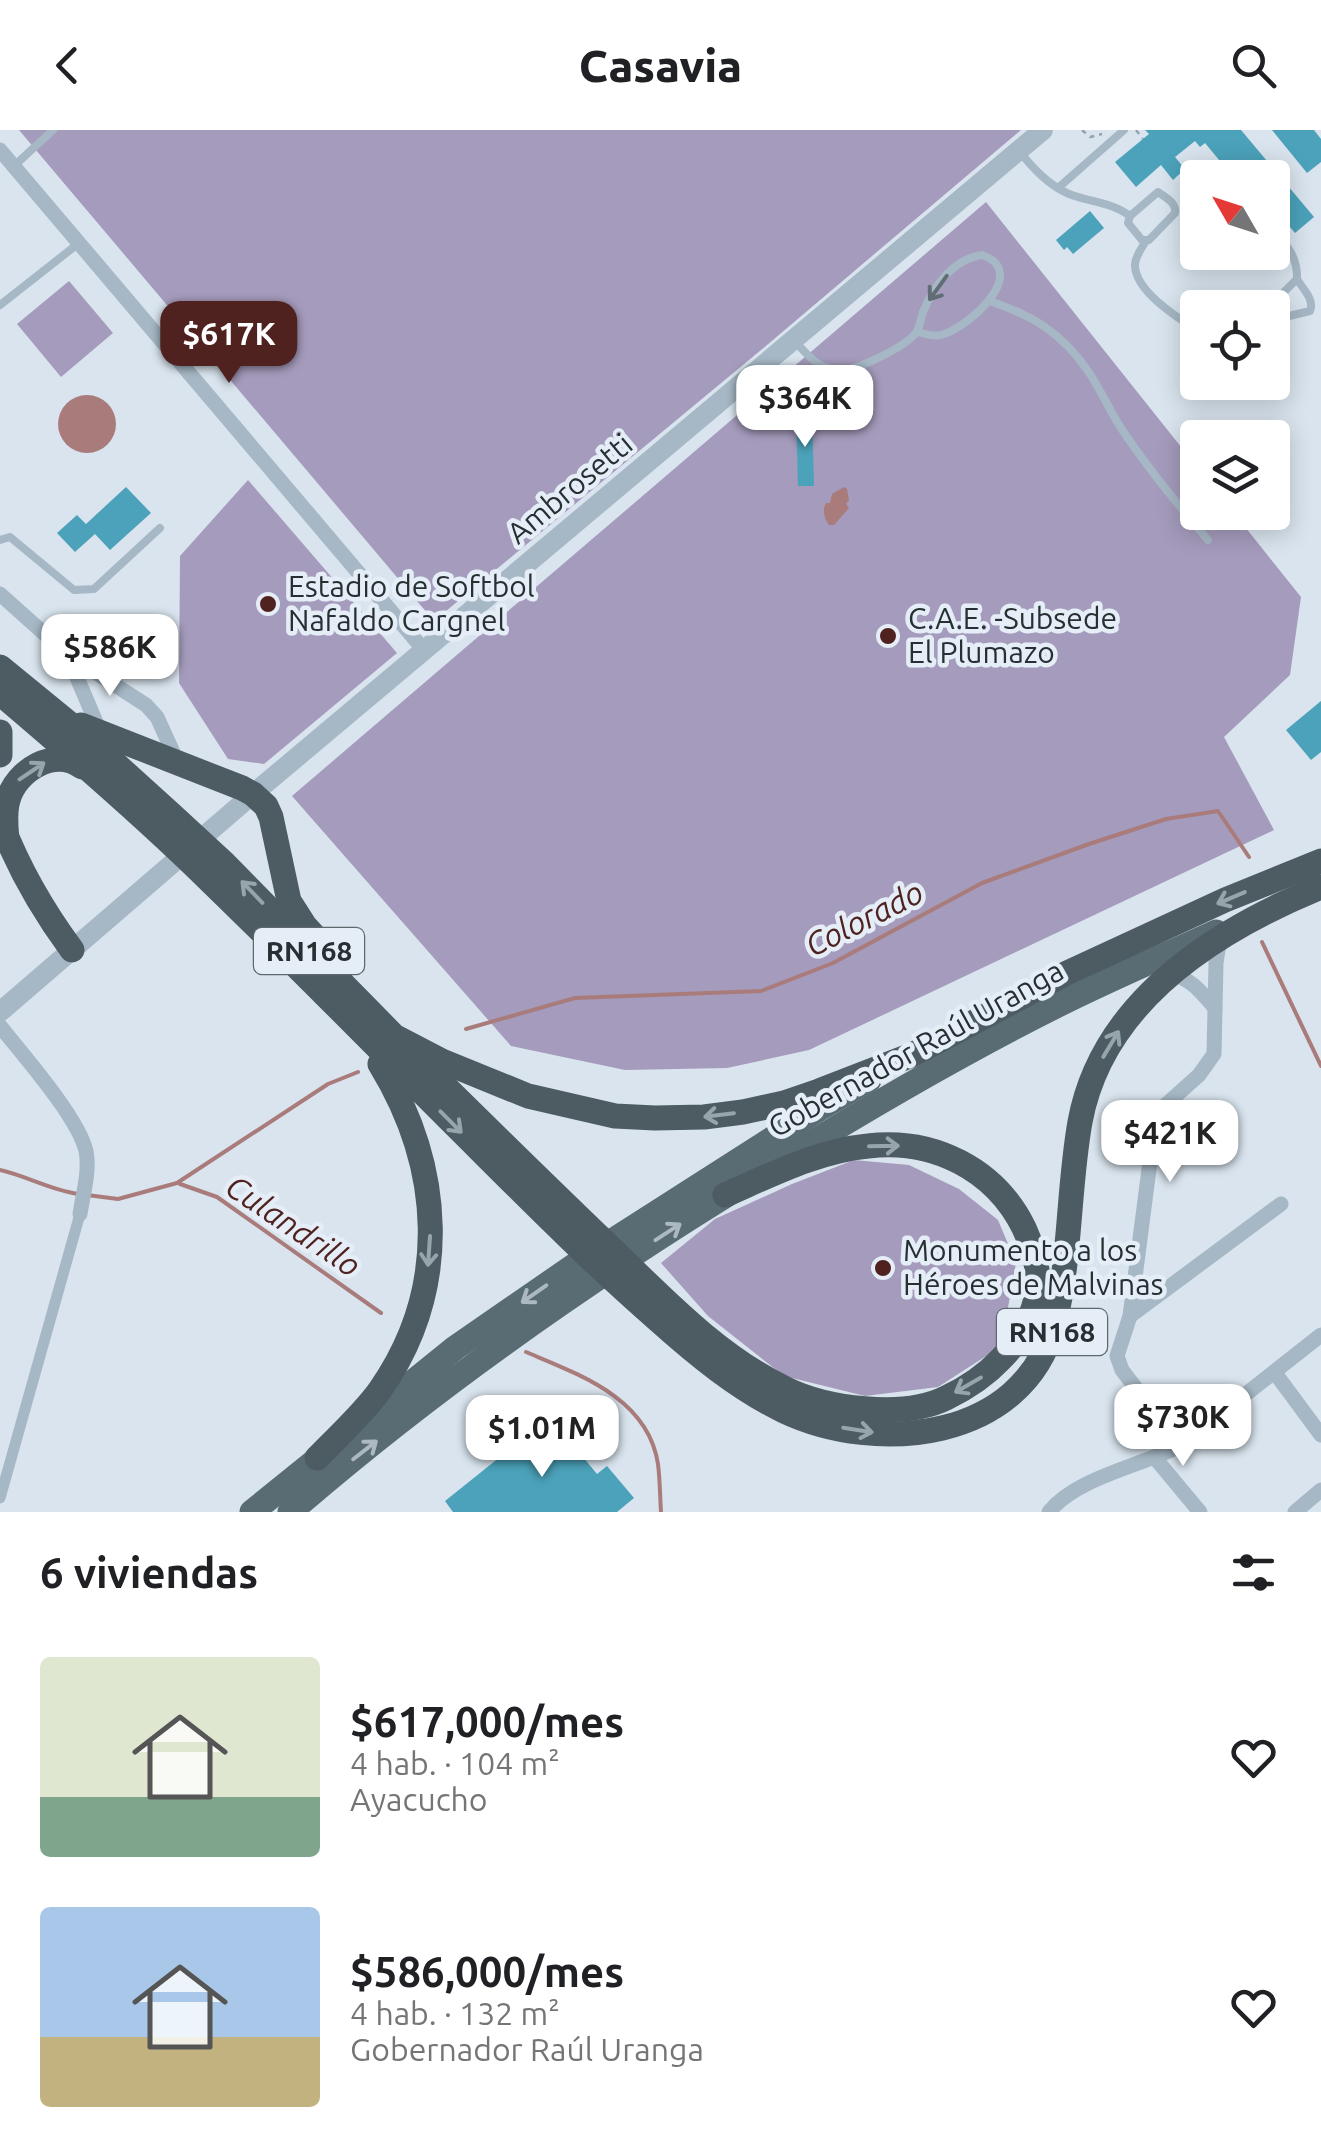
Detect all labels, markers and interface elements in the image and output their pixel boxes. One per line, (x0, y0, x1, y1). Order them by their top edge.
icon: back (40, 38, 95, 93)
icon: search (1226, 38, 1281, 93)
text: Casavia (579, 40, 742, 91)
north arrow (1180, 160, 1290, 270)
map controls (1180, 160, 1290, 530)
one-way arrow (928, 274, 949, 301)
button: locate (1180, 290, 1290, 400)
pin: $617K (159, 301, 299, 386)
text: $617K (182, 315, 276, 351)
pin: $364K (735, 365, 875, 450)
text: $364K (758, 379, 852, 415)
button: layers (1180, 420, 1290, 530)
street label: Ambrosetti (500, 426, 639, 550)
place label: Estadio de Softbol Nafaldo Cargnel (288, 569, 535, 637)
marker: Estadio de Softbol Nafaldo Cargnel (257, 593, 279, 615)
place label: C.A.E. -Subsede El Plumazo (908, 601, 1117, 669)
pin: $586K (40, 614, 180, 699)
marker: C.A.E. -Subsede El Plumazo (877, 625, 899, 647)
text: $586K (63, 628, 157, 664)
one-way arrow (18, 761, 45, 782)
water label: Colorado (799, 873, 928, 963)
one-way arrow (240, 881, 264, 905)
one-way arrow (1216, 890, 1247, 908)
road number: RN168 (254, 928, 364, 974)
street label: Gobernador Raúl Uranga (762, 953, 1069, 1143)
one-way arrow (1101, 1030, 1121, 1059)
pin: $421K (1100, 1100, 1240, 1185)
one-way arrow (704, 1106, 736, 1125)
one-way arrow (438, 1109, 462, 1133)
text: $421K (1123, 1114, 1217, 1150)
one-way arrow (867, 1136, 899, 1155)
water label: Culandrillo (220, 1167, 367, 1283)
one-way arrow (653, 1221, 682, 1242)
place label: Monumento a los Héroes de Malvinas (903, 1233, 1164, 1301)
one-way arrow (419, 1235, 438, 1267)
marker: Monumento a los Héroes de Malvinas (872, 1257, 894, 1279)
one-way arrow (520, 1283, 548, 1304)
road number: RN168 (997, 1309, 1107, 1355)
one-way arrow (954, 1376, 983, 1396)
pin: $730K (1113, 1384, 1253, 1469)
pin: $1.01M (461, 1395, 623, 1480)
text: $730K (1136, 1398, 1230, 1434)
text: $1.01M (488, 1409, 596, 1445)
one-way arrow (841, 1421, 874, 1440)
one-way arrow (351, 1440, 378, 1461)
icon: filters (1226, 1545, 1281, 1600)
text: 6 viviendas (40, 1549, 258, 1596)
icon: home (120, 1697, 240, 1817)
text: $617,000/mes (350, 1698, 624, 1745)
icon: heart (1226, 1730, 1281, 1785)
text: 4 hab. · 104 m² (350, 1745, 560, 1781)
text: Ayacucho (350, 1781, 488, 1817)
icon: home (120, 1947, 240, 2067)
text: $586,000/mes (350, 1948, 624, 1995)
icon: heart (1226, 1980, 1281, 2035)
text: 4 hab. · 132 m² (350, 1995, 560, 2031)
text: Gobernador Raúl Uranga (350, 2031, 704, 2067)

